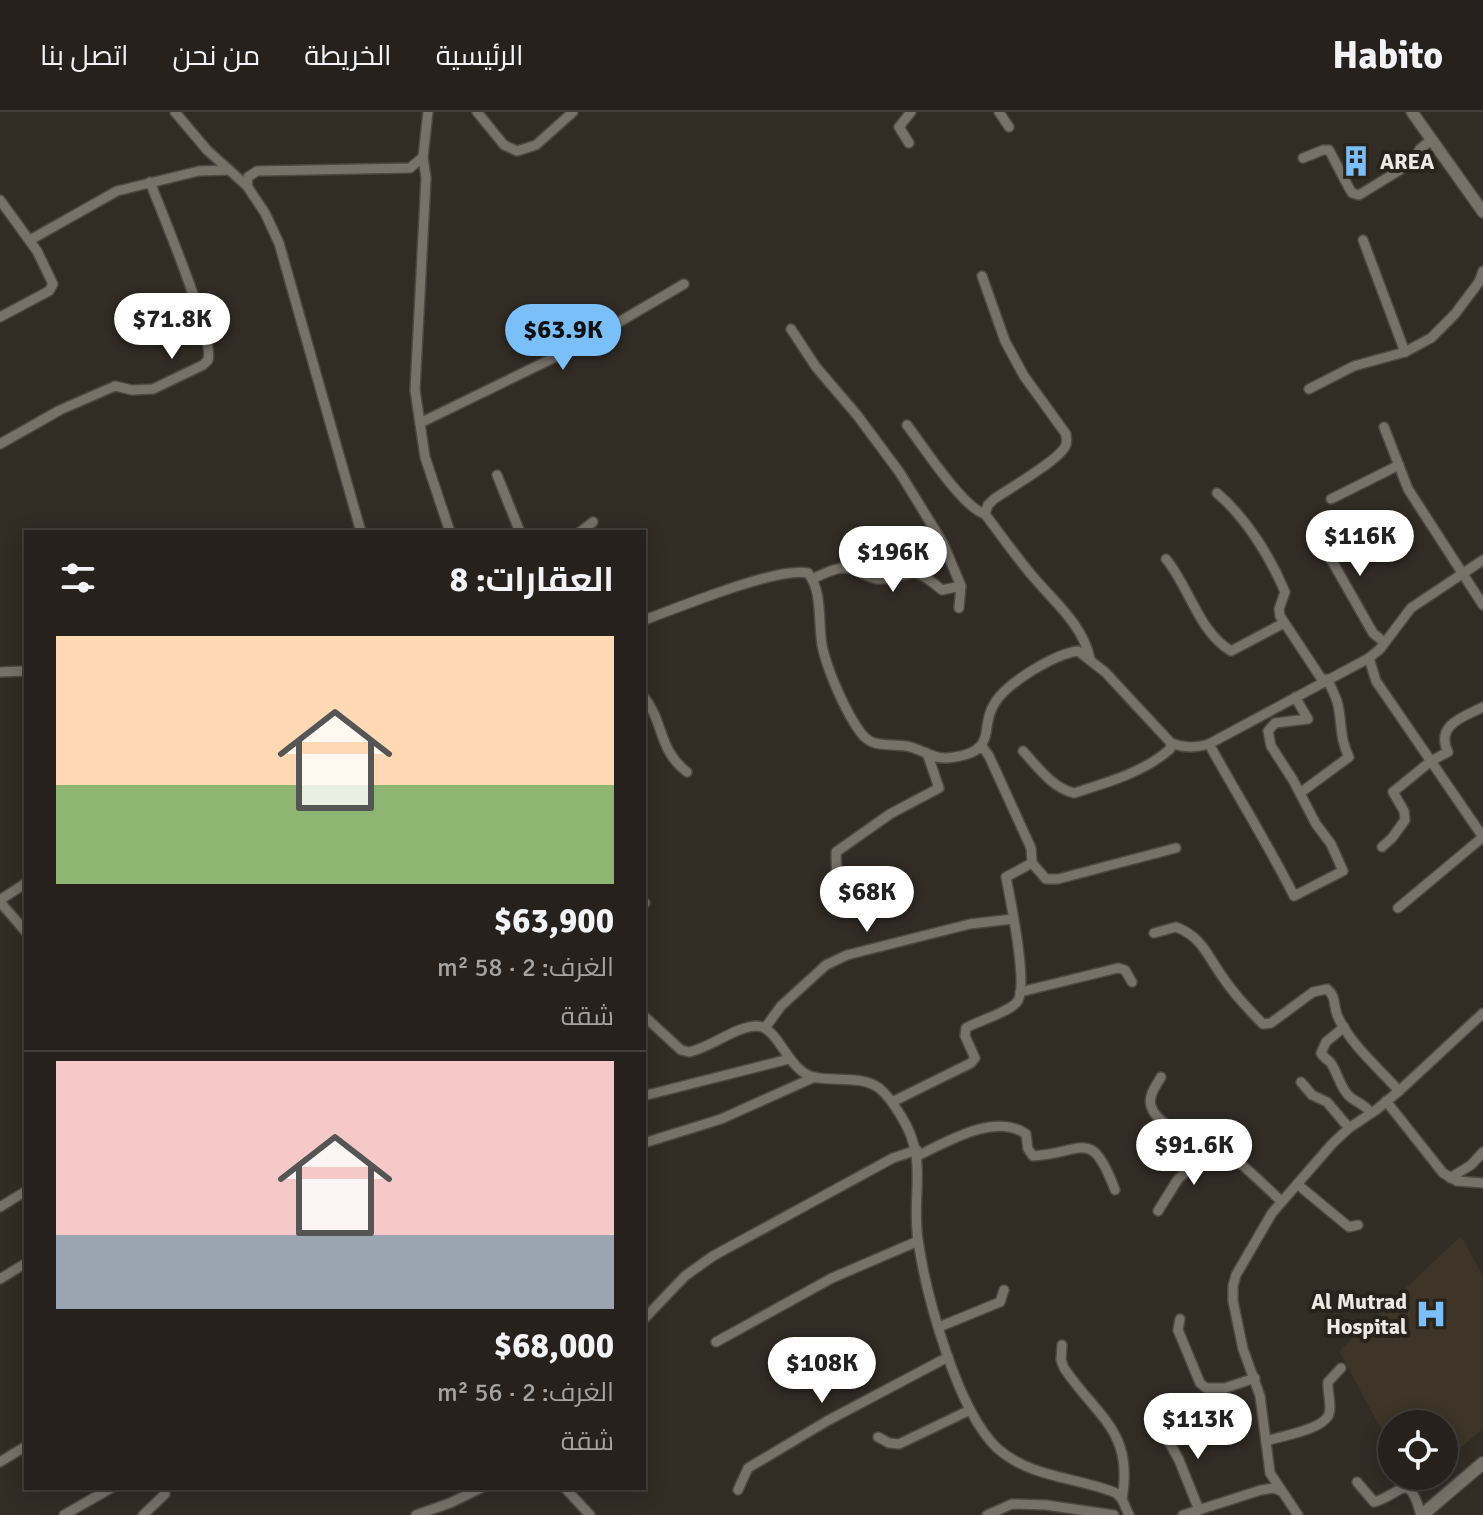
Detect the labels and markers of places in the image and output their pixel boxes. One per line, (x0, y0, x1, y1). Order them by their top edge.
building icon: AREA (1339, 144, 1373, 178)
place label: AREA (1380, 148, 1434, 175)
pin: $71.8K (107, 293, 237, 361)
pin: $63.9K (498, 304, 628, 372)
pin: $116K (1304, 510, 1416, 578)
pin: $196K (837, 526, 949, 594)
pin: $68K (820, 866, 914, 934)
pin: $91.6K (1129, 1119, 1259, 1187)
place label: Al Mutrad Hospital (1311, 1288, 1407, 1340)
hospital icon: Al Mutrad Hospital (1414, 1297, 1448, 1331)
pin: $108K (766, 1337, 878, 1405)
pin: $113K (1142, 1393, 1254, 1461)

